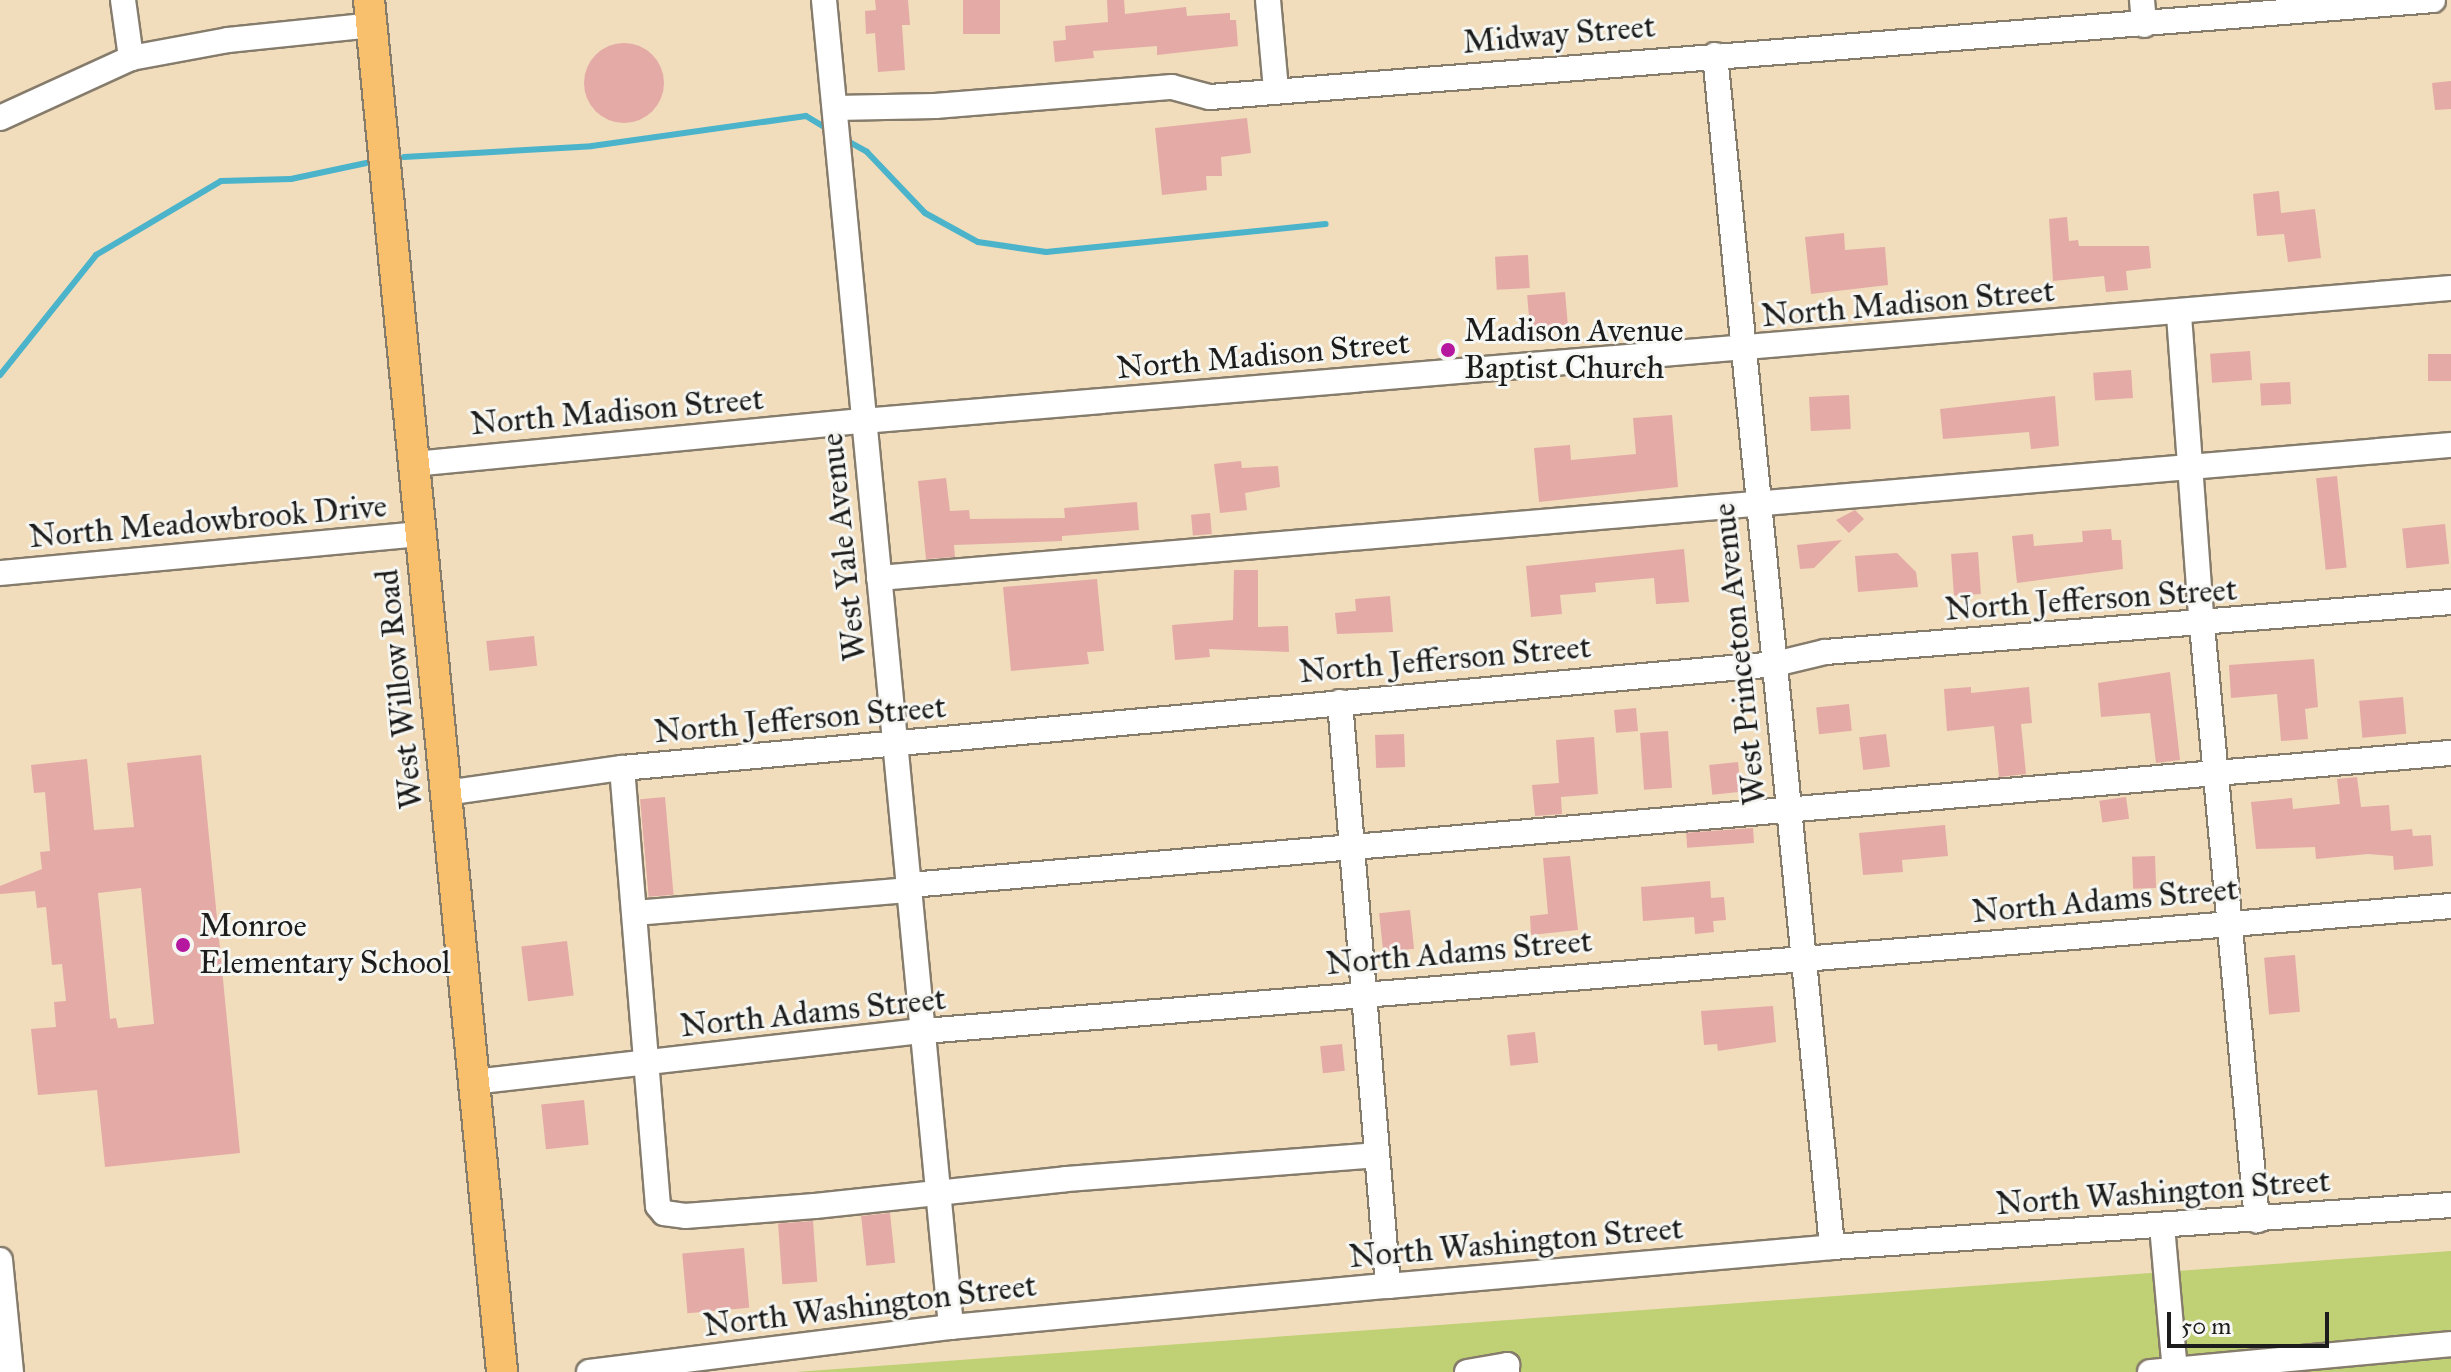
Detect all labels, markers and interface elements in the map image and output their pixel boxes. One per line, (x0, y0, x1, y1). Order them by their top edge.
street label: Midway Street (1461, 7, 1657, 63)
street label: North Madison Street (1760, 272, 2056, 336)
place label: Madison Avenue Baptist Church (1464, 313, 1684, 388)
street label: North Madison Street (1115, 324, 1411, 388)
marker: Madison Avenue Baptist Church (1439, 341, 1457, 359)
street label: North Madison Street (469, 380, 765, 444)
street label: West Yale Avenue (813, 431, 875, 663)
street label: North Meadowbrook Drive (27, 487, 389, 557)
street label: West Princeton Avenue (1705, 501, 1775, 807)
street label: West Willow Road (368, 567, 432, 811)
street label: North Jefferson Street (1944, 571, 2238, 629)
street label: North Jefferson Street (1298, 628, 1592, 692)
street label: North Jefferson Street (653, 688, 947, 752)
street label: North Adams Street (1970, 870, 2240, 932)
place label: Monroe Elementary School (199, 908, 451, 983)
street label: North Adams Street (1324, 922, 1594, 984)
marker: Monroe Elementary School (174, 936, 192, 954)
street label: North Adams Street (678, 980, 948, 1046)
street label: North Washington Street (1995, 1162, 2331, 1224)
street label: North Washington Street (1347, 1209, 1685, 1277)
street label: North Washington Street (701, 1267, 1039, 1345)
scale bar (2171, 1296, 2333, 1346)
text: 50 m (2181, 1311, 2231, 1341)

